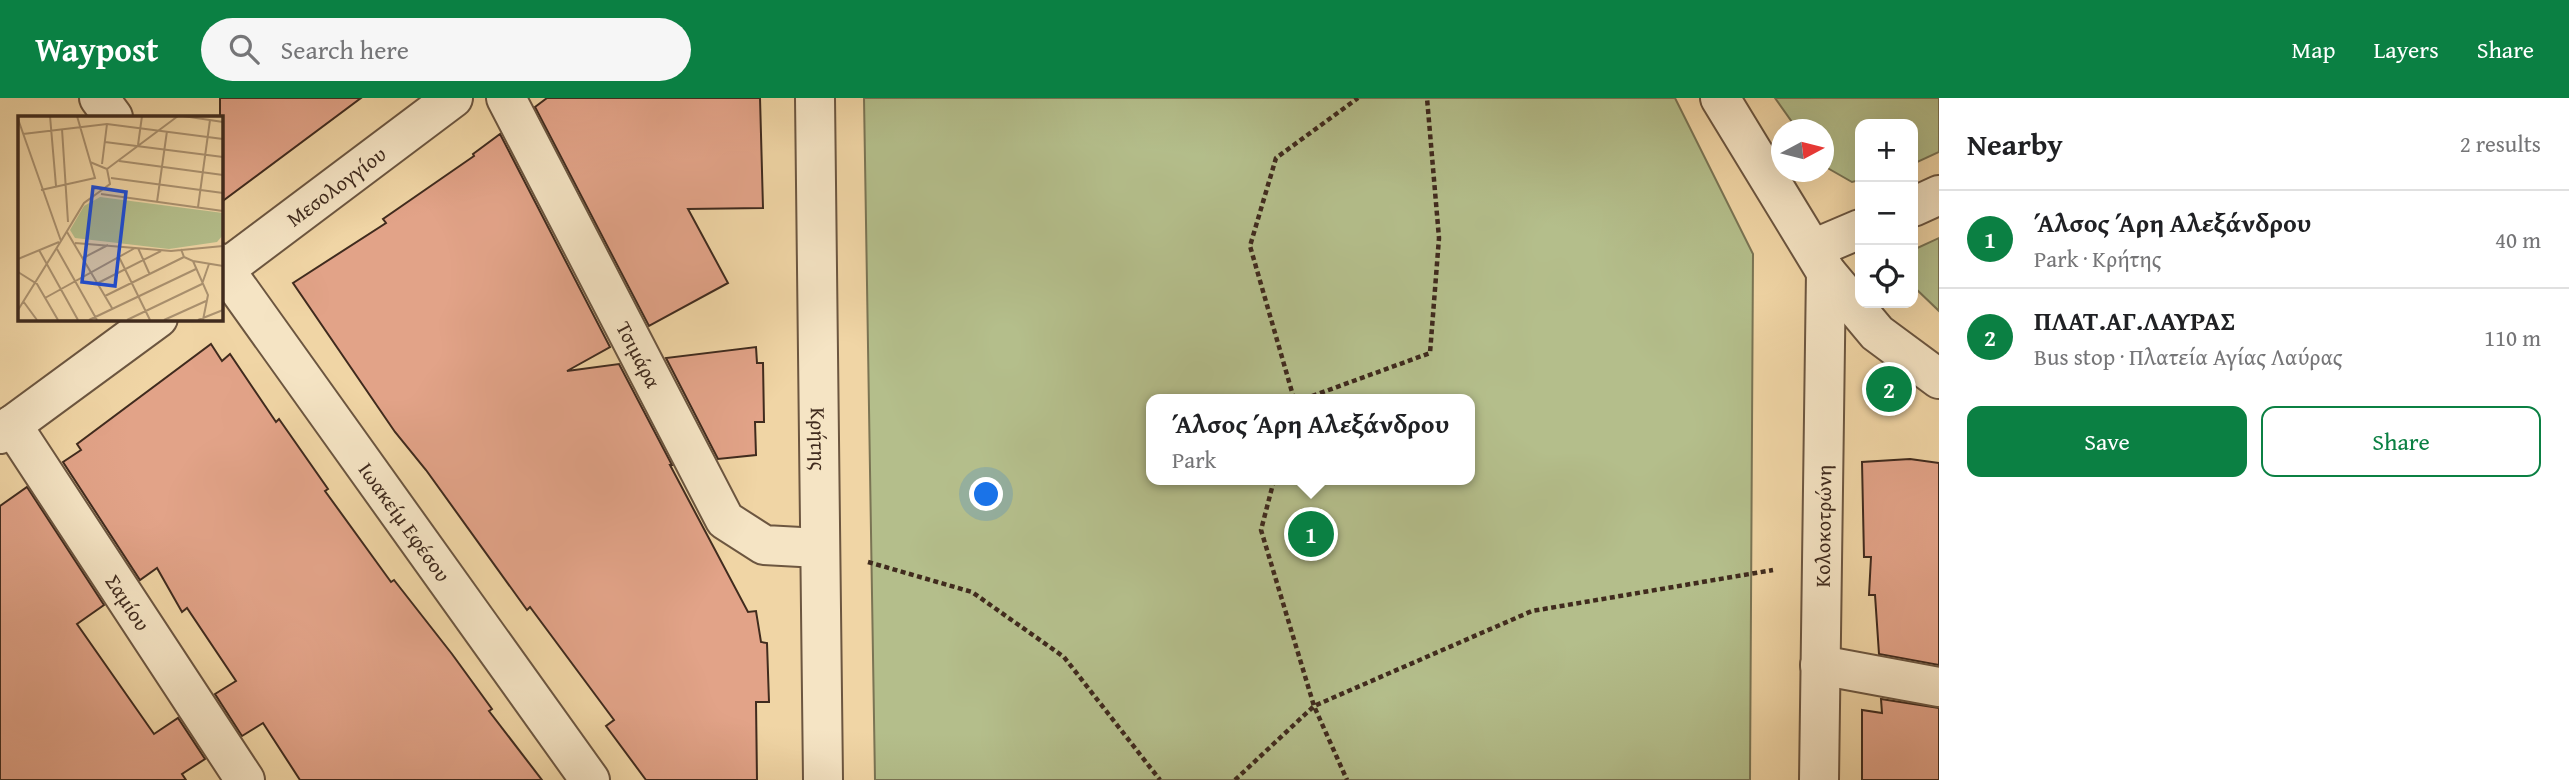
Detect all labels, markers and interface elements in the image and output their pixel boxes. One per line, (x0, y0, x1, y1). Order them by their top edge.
search box (201, 18, 691, 81)
text: Waypost (35, 25, 159, 73)
icon: search (225, 30, 263, 68)
text: Search here (281, 30, 409, 69)
text: Map (2292, 32, 2335, 67)
text: Layers (2373, 32, 2439, 67)
text: Share (2477, 32, 2534, 67)
inset map (18, 116, 222, 320)
north arrow (1771, 119, 1834, 182)
map controls (1855, 119, 1918, 308)
button: + (1855, 119, 1918, 182)
text: Nearby (1967, 122, 2063, 166)
text: 2 results (2460, 127, 2541, 160)
street label: Μεσολογγίου (280, 138, 392, 234)
button: − (1855, 182, 1918, 245)
text: Άλσος Άρη Αλεξάνδρου (2034, 203, 2311, 242)
text: 1 (1984, 223, 1996, 256)
text: 40 m (2495, 223, 2541, 256)
text: Park · Κρήτης (2034, 242, 2162, 275)
button: locate (1855, 245, 1918, 308)
text: ΠΛΑΤ.ΑΓ.ΛΑΥΡΑΣ (2034, 301, 2235, 340)
street label: Τσιμάρα (609, 316, 669, 393)
text: 2 (1984, 321, 1996, 354)
text: 110 m (2484, 321, 2541, 354)
text: Bus stop · Πλατεία Αγίας Λαύρας (2034, 340, 2343, 373)
pin: 2 (1866, 363, 1912, 415)
popup (1146, 394, 1475, 485)
text: Άλσος Άρη Αλεξάνδρου (1172, 404, 1449, 443)
button: Save (1967, 406, 2247, 477)
button: Share (2261, 406, 2541, 477)
street label: Κρήτης (803, 407, 835, 471)
text: Park (1172, 443, 1216, 476)
street label: Ιωακείμ Εφέσου (351, 455, 459, 588)
street label: Κολοκοτρώνη (1806, 464, 1839, 588)
your location (969, 477, 1003, 511)
pin: 1 (1288, 508, 1334, 560)
street label: Σαμίου (98, 568, 158, 637)

